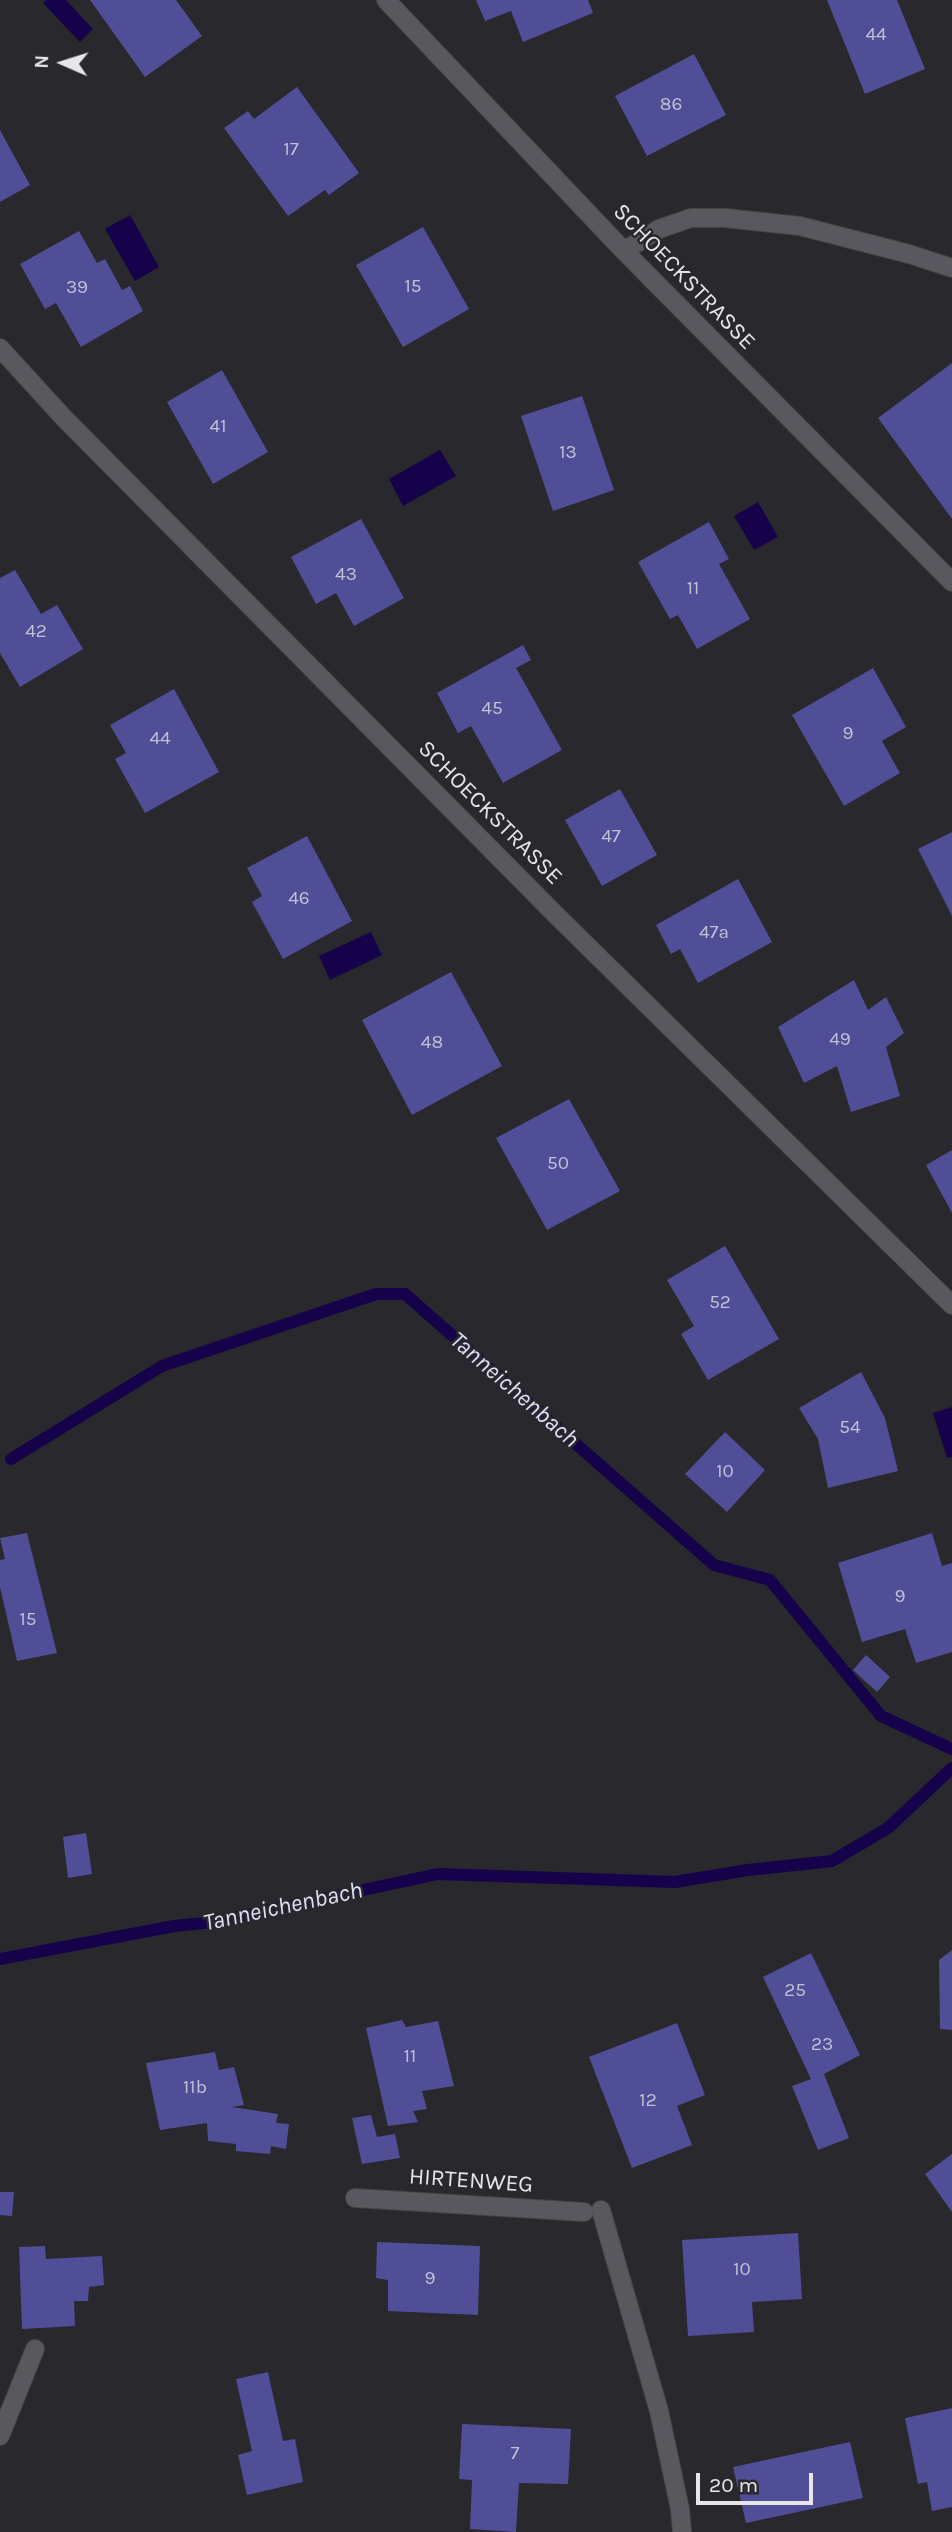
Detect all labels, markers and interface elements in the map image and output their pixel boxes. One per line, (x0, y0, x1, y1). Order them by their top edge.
house number: 44 (865, 24, 887, 46)
north arrow (28, 28, 98, 98)
text: N (31, 55, 53, 69)
house number: 86 (660, 94, 682, 116)
house number: 17 (283, 139, 299, 161)
street label: SCHOECKSTRASSE (607, 198, 761, 356)
house number: 15 (404, 276, 422, 298)
house number: 39 (66, 277, 88, 299)
house number: 41 (210, 416, 226, 438)
house number: 13 (559, 442, 577, 464)
house number: 43 (335, 564, 357, 586)
house number: 11 (687, 578, 699, 600)
house number: 42 (25, 621, 47, 643)
house number: 45 (481, 698, 503, 720)
house number: 9 (842, 723, 854, 745)
house number: 44 (149, 728, 171, 750)
street label: SCHOECKSTRASSE (412, 735, 568, 891)
house number: 47 (601, 826, 621, 848)
house number: 46 (288, 888, 310, 910)
house number: 47a (699, 922, 729, 944)
house number: 49 (829, 1029, 851, 1051)
house number: 48 (421, 1032, 443, 1054)
house number: 50 (547, 1153, 569, 1175)
house number: 52 (709, 1292, 731, 1314)
water label: Tanneichenbach (443, 1326, 585, 1454)
house number: 54 (839, 1417, 861, 1439)
house number: 10 (716, 1461, 734, 1483)
house number: 9 (894, 1586, 906, 1608)
house number: 15 (19, 1609, 37, 1631)
water label: Tanneichenbach (201, 1876, 365, 1938)
house number: 25 (784, 1980, 806, 2002)
house number: 23 (811, 2034, 833, 2056)
house number: 11 (404, 2046, 416, 2068)
house number: 11b (183, 2077, 207, 2099)
house number: 12 (639, 2090, 657, 2112)
street label: HIRTENWEG (408, 2163, 534, 2199)
house number: 10 (733, 2259, 751, 2281)
house number: 9 (424, 2268, 436, 2290)
house number: 7 (511, 2443, 519, 2465)
scale bar (700, 2458, 817, 2502)
text: 20 m (709, 2473, 758, 2497)

